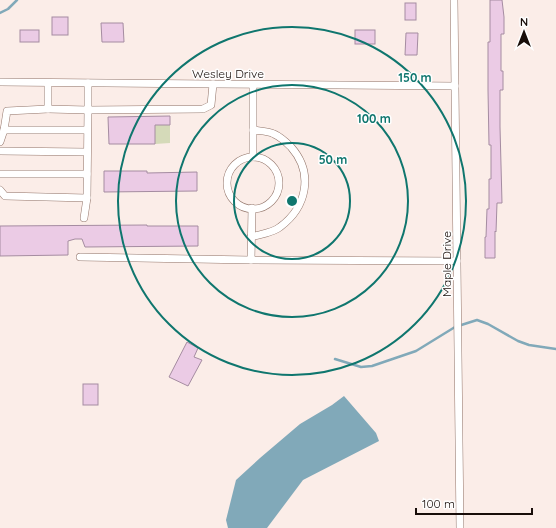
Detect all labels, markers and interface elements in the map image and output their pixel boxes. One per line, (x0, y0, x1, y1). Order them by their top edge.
north arrow (504, 12, 544, 52)
text: N (520, 15, 528, 29)
street label: Wesley Drive (192, 66, 264, 81)
text: 150 m (398, 70, 432, 85)
text: 100 m (357, 111, 391, 126)
text: 50 m (319, 152, 347, 167)
centre of rings (285, 194, 299, 208)
street label: Maple Drive (439, 231, 454, 297)
scale bar (416, 490, 532, 516)
text: 100 m (422, 496, 455, 511)

